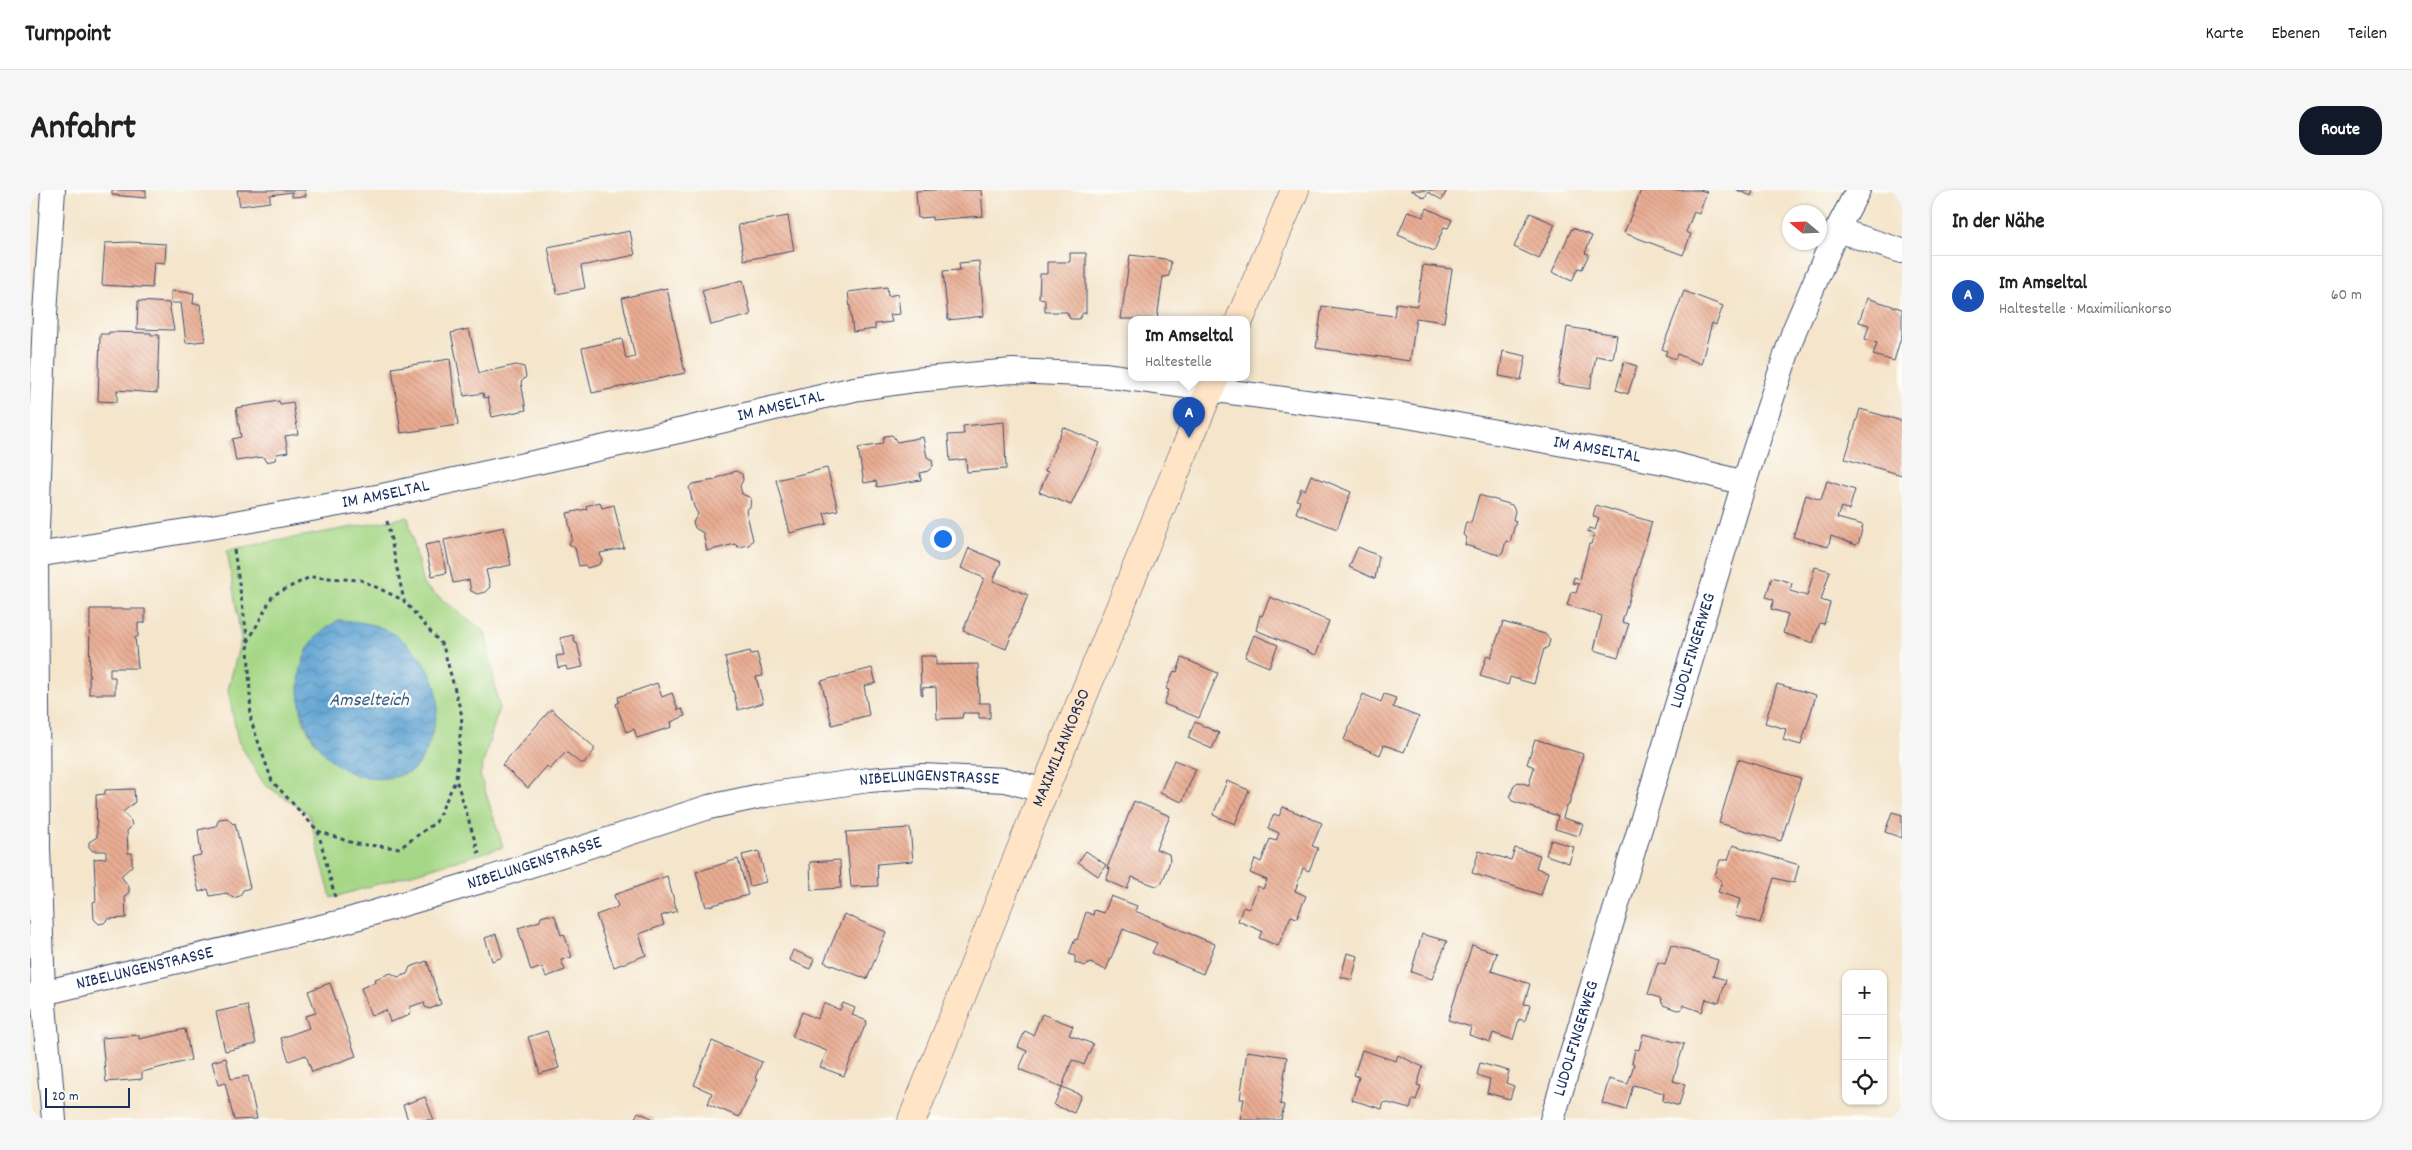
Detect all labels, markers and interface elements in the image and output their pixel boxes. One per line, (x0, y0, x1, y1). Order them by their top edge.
text: Turnpoint (25, 18, 111, 52)
text: Karte (2206, 22, 2244, 47)
text: Ebenen (2272, 22, 2320, 47)
text: Teilen (2348, 22, 2387, 47)
text: Anfahrt (30, 105, 136, 155)
button: Route (2299, 106, 2382, 155)
north arrow (1782, 205, 1827, 250)
text: In der Nähe (1952, 208, 2044, 238)
text: Im Amseltal (1999, 271, 2087, 298)
text: A (1964, 284, 1972, 307)
text: 60 m (2331, 284, 2362, 307)
text: Haltestelle · Maximiliankorso (1999, 298, 2172, 321)
popup (1128, 316, 1250, 381)
text: Im Amseltal (1145, 324, 1233, 351)
text: Haltestelle (1145, 351, 1212, 374)
street label: IM AMSELTAL (735, 384, 828, 429)
pin: A (1173, 397, 1205, 438)
street label: IM AMSELTAL (1551, 430, 1643, 470)
street label: IM AMSELTAL (340, 473, 432, 516)
your location (930, 526, 956, 552)
street label: LUDOLFINGERWEG (1664, 590, 1723, 712)
street label: MAXIMILIANKORSO (1026, 685, 1097, 811)
water label: Amselteich (329, 688, 410, 715)
street label: NIBELUNGENSTRASSE (858, 763, 1000, 794)
street label: NIBELUNGENSTRASSE (464, 830, 605, 897)
street label: NIBELUNGENSTRASSE (74, 940, 216, 997)
map controls (1842, 970, 1887, 1105)
button: + (1842, 970, 1887, 1015)
street label: LUDOLFINGERWEG (1547, 978, 1606, 1099)
button: − (1842, 1015, 1887, 1060)
button: locate (1842, 1060, 1887, 1105)
scale bar (45, 1085, 130, 1108)
text: 20 m (52, 1087, 79, 1107)

